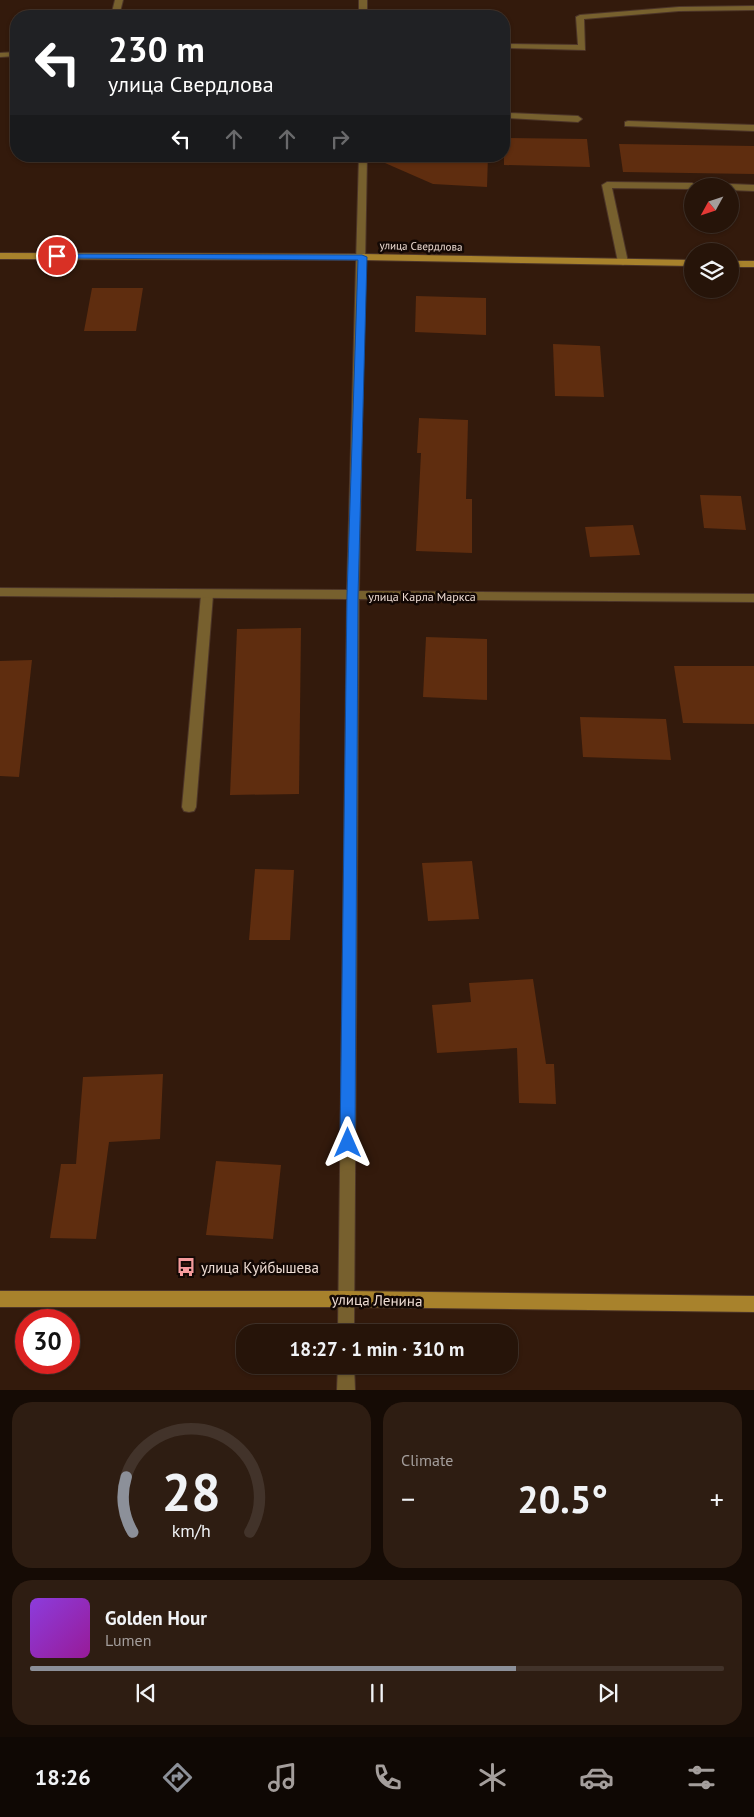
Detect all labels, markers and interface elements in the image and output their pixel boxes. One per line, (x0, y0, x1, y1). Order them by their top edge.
text: 230 m (108, 26, 205, 72)
icon: left (25, 30, 90, 95)
text: улица Свердлова (108, 70, 274, 98)
icon: left (167, 125, 195, 153)
icon: ahead (220, 125, 248, 153)
icon: ahead (273, 125, 301, 153)
icon: right (326, 125, 354, 153)
north arrow (684, 178, 739, 232)
map controls (684, 178, 739, 298)
pin (36, 235, 78, 277)
street label: улица Свердлова (379, 238, 463, 254)
icon: arrive (43, 242, 71, 270)
button: layers (684, 243, 739, 298)
street label: улица Карла Маркса (368, 589, 476, 604)
position arrow (321, 1116, 373, 1168)
bus stop icon: улица Куйбышева (175, 1256, 197, 1278)
place label: улица Куйбышева (201, 1258, 319, 1277)
street label: улица Ленина (331, 1290, 423, 1310)
speed limit sign: 30 (15, 1309, 80, 1374)
text: 18:27 · 1 min · 310 m (290, 1337, 464, 1361)
text: Climate (401, 1450, 453, 1470)
text: 28 (162, 1458, 221, 1525)
text: 20.5° (517, 1474, 608, 1523)
text: − (401, 1480, 415, 1517)
text: + (710, 1480, 724, 1517)
text: km/h (172, 1519, 211, 1542)
text: Golden Hour (105, 1606, 207, 1630)
text: Lumen (105, 1630, 151, 1650)
icon: previous (132, 1679, 160, 1707)
icon: pause (363, 1679, 391, 1707)
icon: next (594, 1679, 622, 1707)
icon: directions (160, 1760, 195, 1795)
icon: music (265, 1760, 300, 1795)
icon: phone (370, 1760, 405, 1795)
icon: climate (475, 1760, 510, 1795)
icon: car (579, 1760, 614, 1795)
icon: filters (684, 1760, 719, 1795)
text: 18:26 (35, 1763, 91, 1791)

